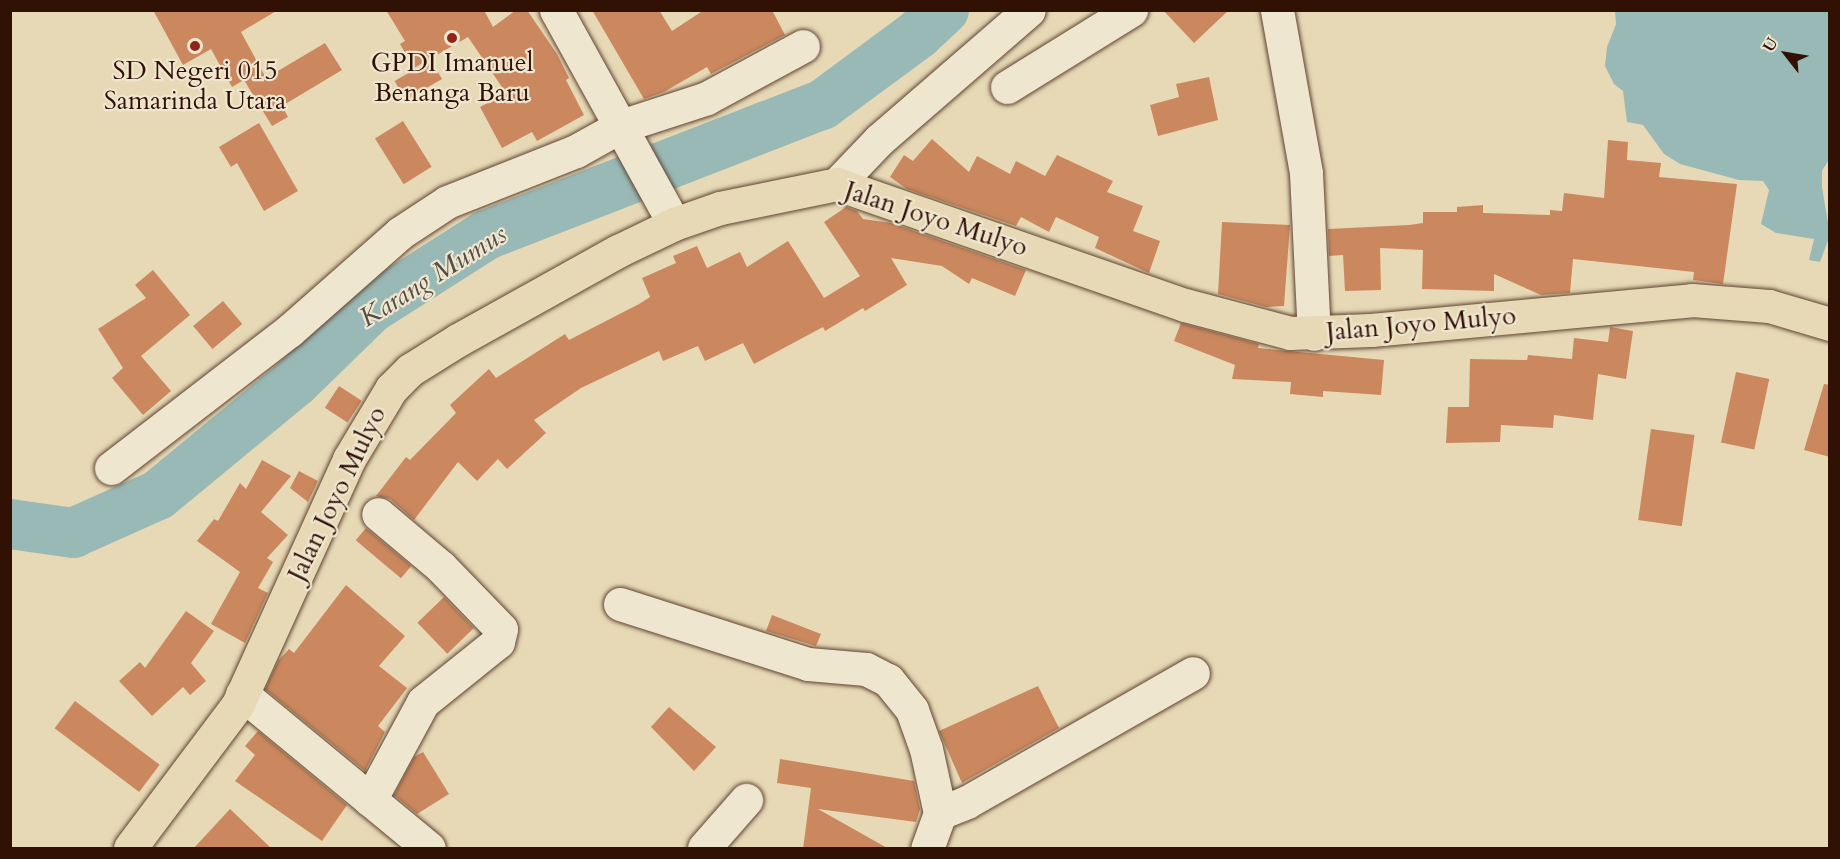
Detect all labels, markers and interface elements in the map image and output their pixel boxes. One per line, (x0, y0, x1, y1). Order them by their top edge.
north arrow (1756, 24, 1816, 84)
marker: GPDI Imanuel Benanga Baru (445, 31, 459, 45)
text: U (1758, 33, 1783, 56)
marker: SD Negeri 015 Samarinda Utara (188, 39, 202, 53)
place label: GPDI Imanuel Benanga Baru (371, 47, 533, 108)
place label: SD Negeri 015 Samarinda Utara (104, 55, 286, 116)
street label: Jalan Joyo Mulyo (841, 175, 1031, 263)
water label: Karang Mumus (353, 218, 513, 334)
street label: Jalan Joyo Mulyo (1325, 300, 1517, 348)
street label: Jalan Joyo Mulyo (281, 402, 393, 586)

